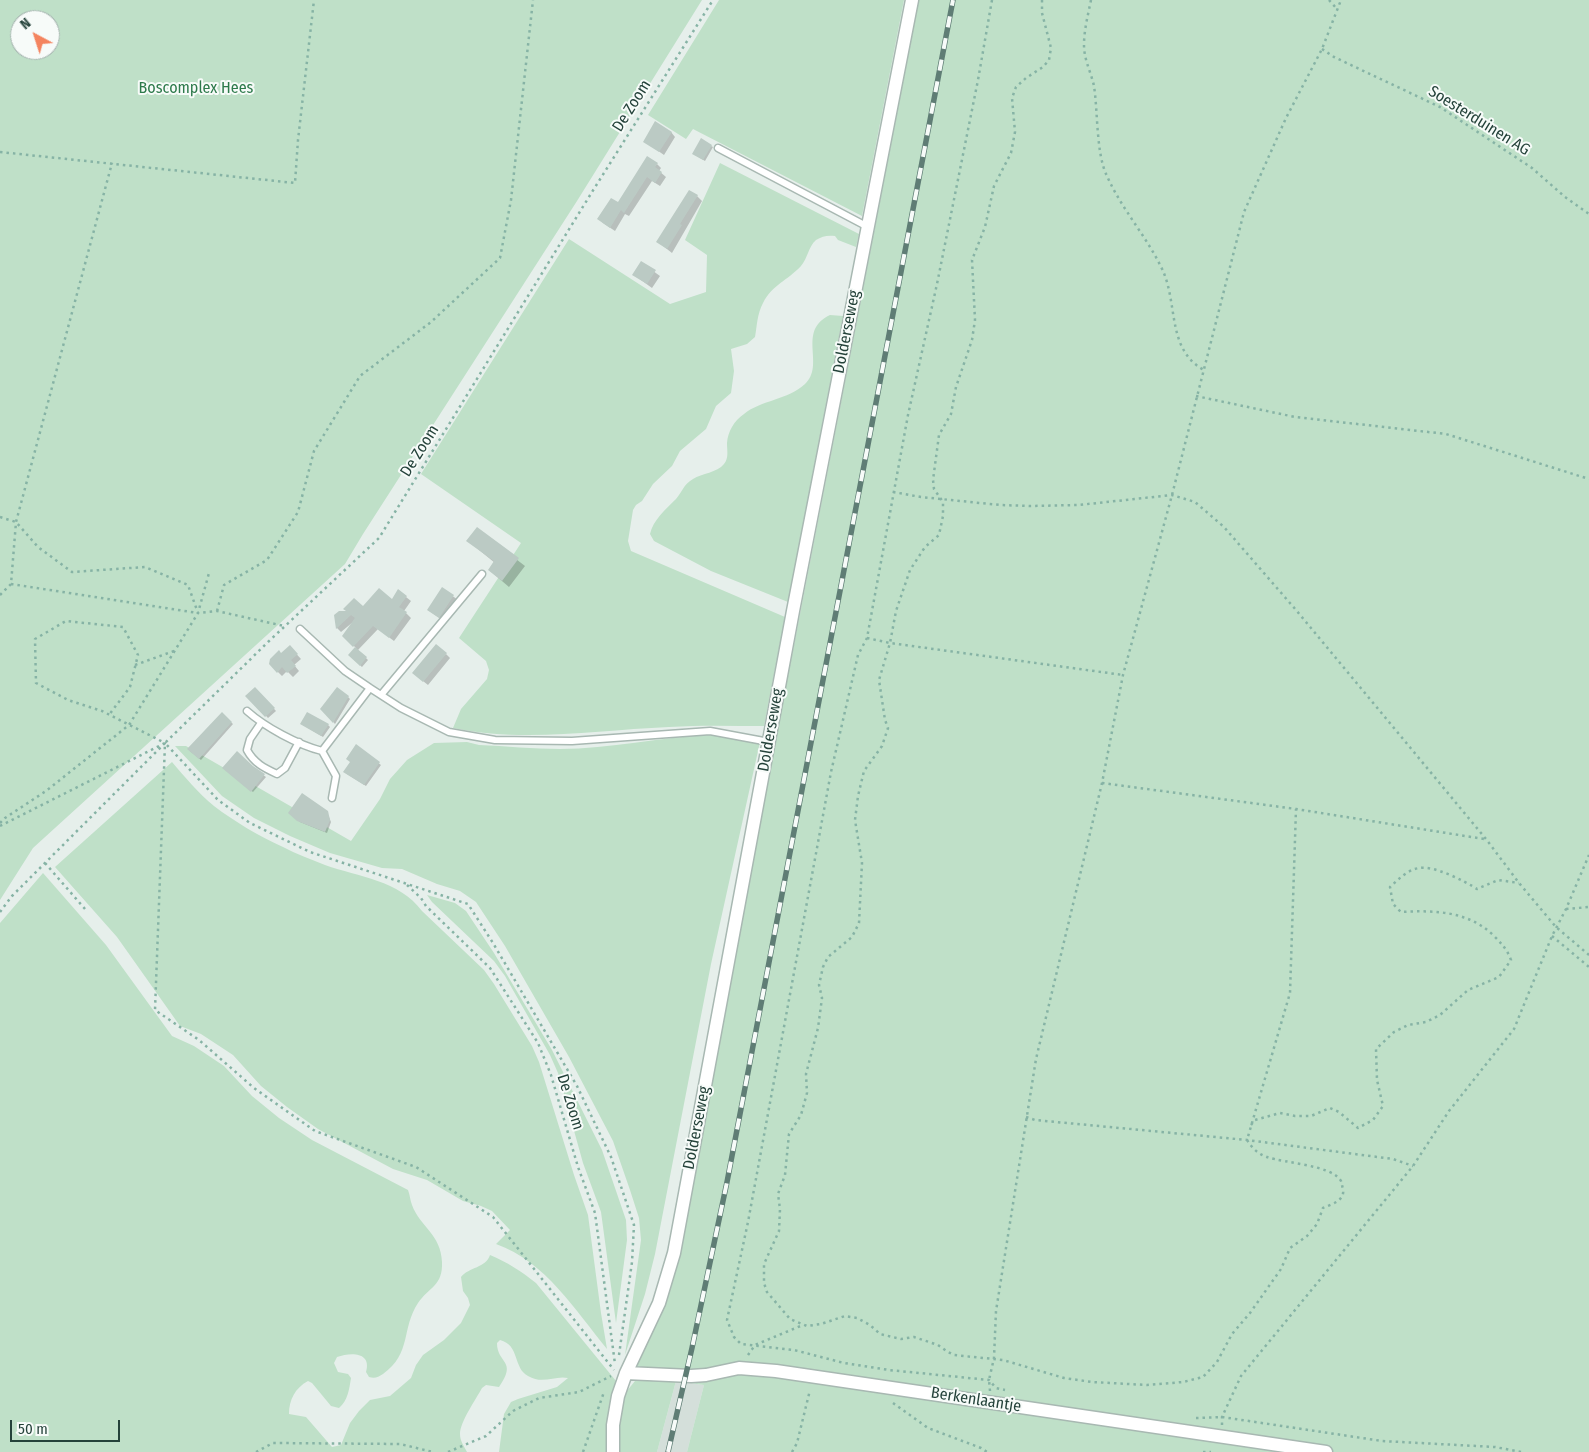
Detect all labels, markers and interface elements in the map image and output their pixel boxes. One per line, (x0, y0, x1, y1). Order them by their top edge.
north arrow (10, 10, 60, 60)
text: N (17, 15, 34, 33)
street label: De Zoom (609, 77, 655, 135)
park label: Boscomplex Hees (139, 79, 253, 99)
street label: Soesterduinen AG (1425, 82, 1533, 160)
street label: Dolderseweg (830, 289, 864, 375)
street label: De Zoom (397, 422, 443, 480)
street label: Dolderseweg (754, 687, 788, 773)
street label: De Zoom (552, 1072, 588, 1132)
street label: Dolderseweg (680, 1085, 714, 1171)
street label: Berkenlaantje (929, 1383, 1023, 1417)
scale bar (12, 1410, 122, 1442)
text: 50 m (18, 1420, 48, 1438)

